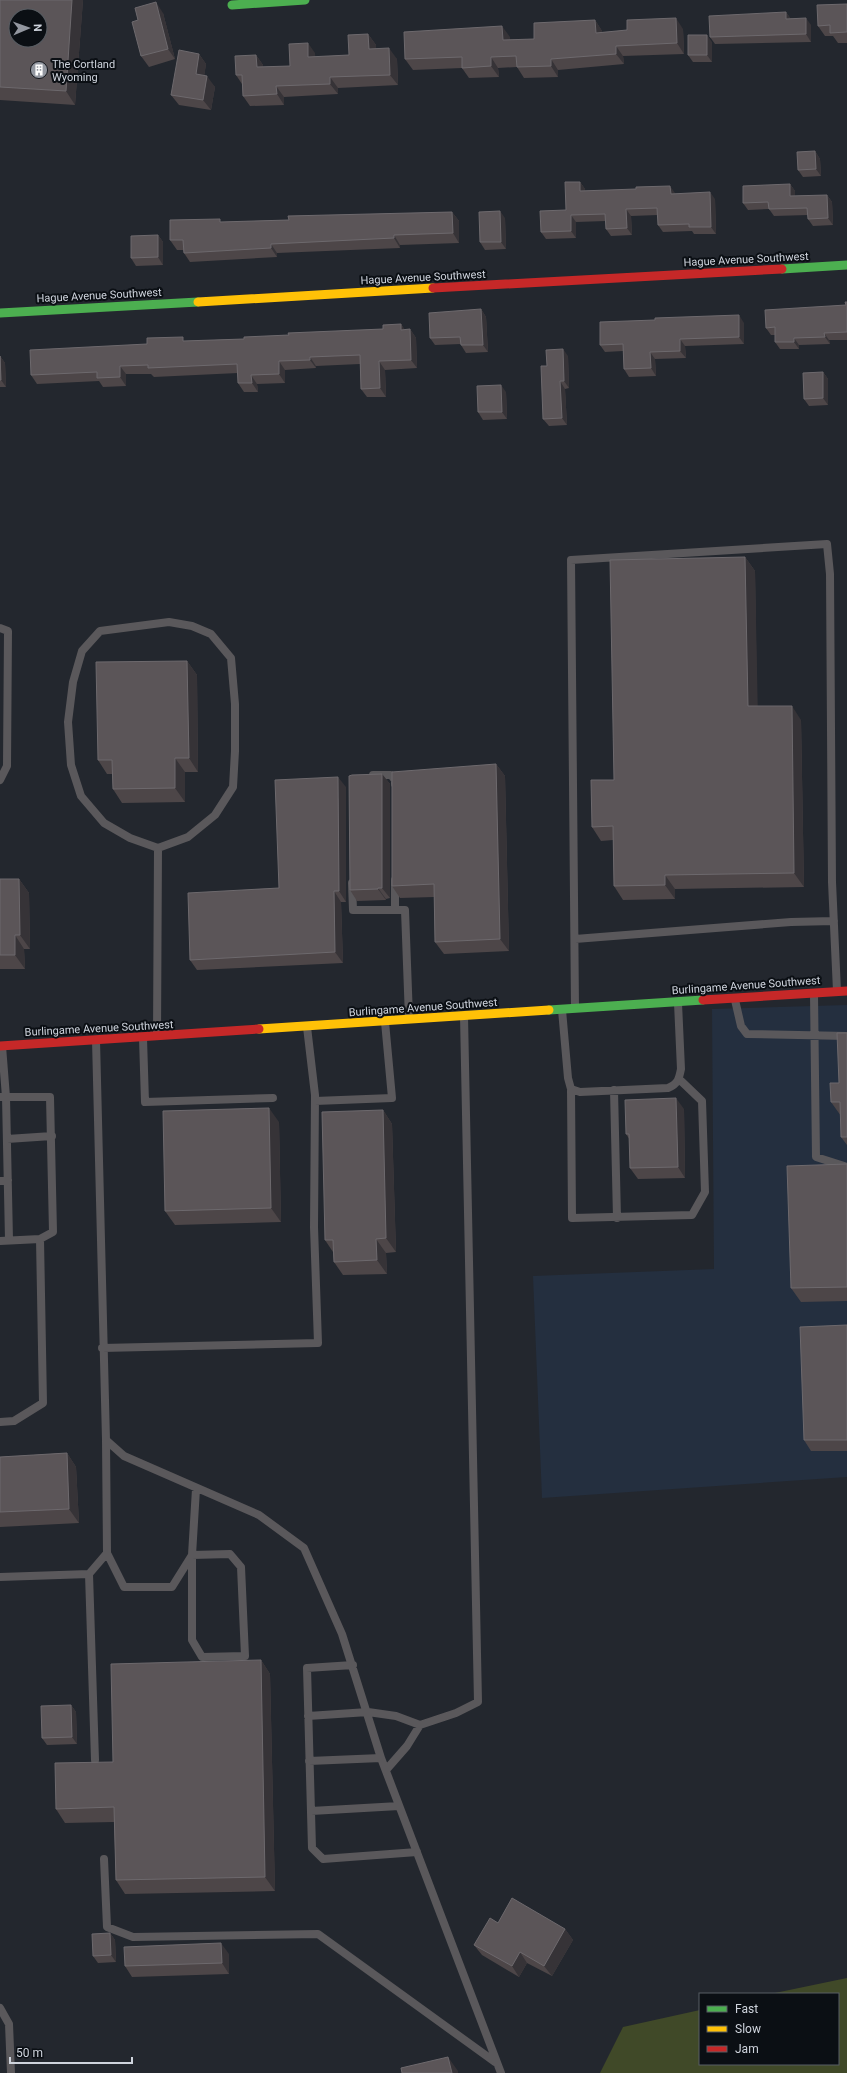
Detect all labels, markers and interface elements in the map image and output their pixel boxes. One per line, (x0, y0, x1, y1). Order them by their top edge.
north arrow (8, 8, 48, 48)
text: N (31, 24, 44, 32)
place label: The Cortland Wyoming (52, 58, 115, 84)
building icon: The Cortland Wyoming (29, 60, 49, 80)
street label: Hague Avenue Southwest (683, 250, 809, 269)
street label: Hague Avenue Southwest (360, 268, 486, 287)
street label: Hague Avenue Southwest (36, 286, 162, 305)
street label: Burlingame Avenue Southwest (671, 974, 821, 997)
street label: Burlingame Avenue Southwest (348, 996, 498, 1019)
street label: Burlingame Avenue Southwest (24, 1018, 174, 1039)
legend (699, 1993, 839, 2065)
text: Fast (735, 2002, 758, 2016)
text: Slow (735, 2022, 761, 2036)
scale bar (10, 2039, 132, 2065)
text: Jam (735, 2042, 759, 2056)
text: 50 m (16, 2046, 43, 2060)

